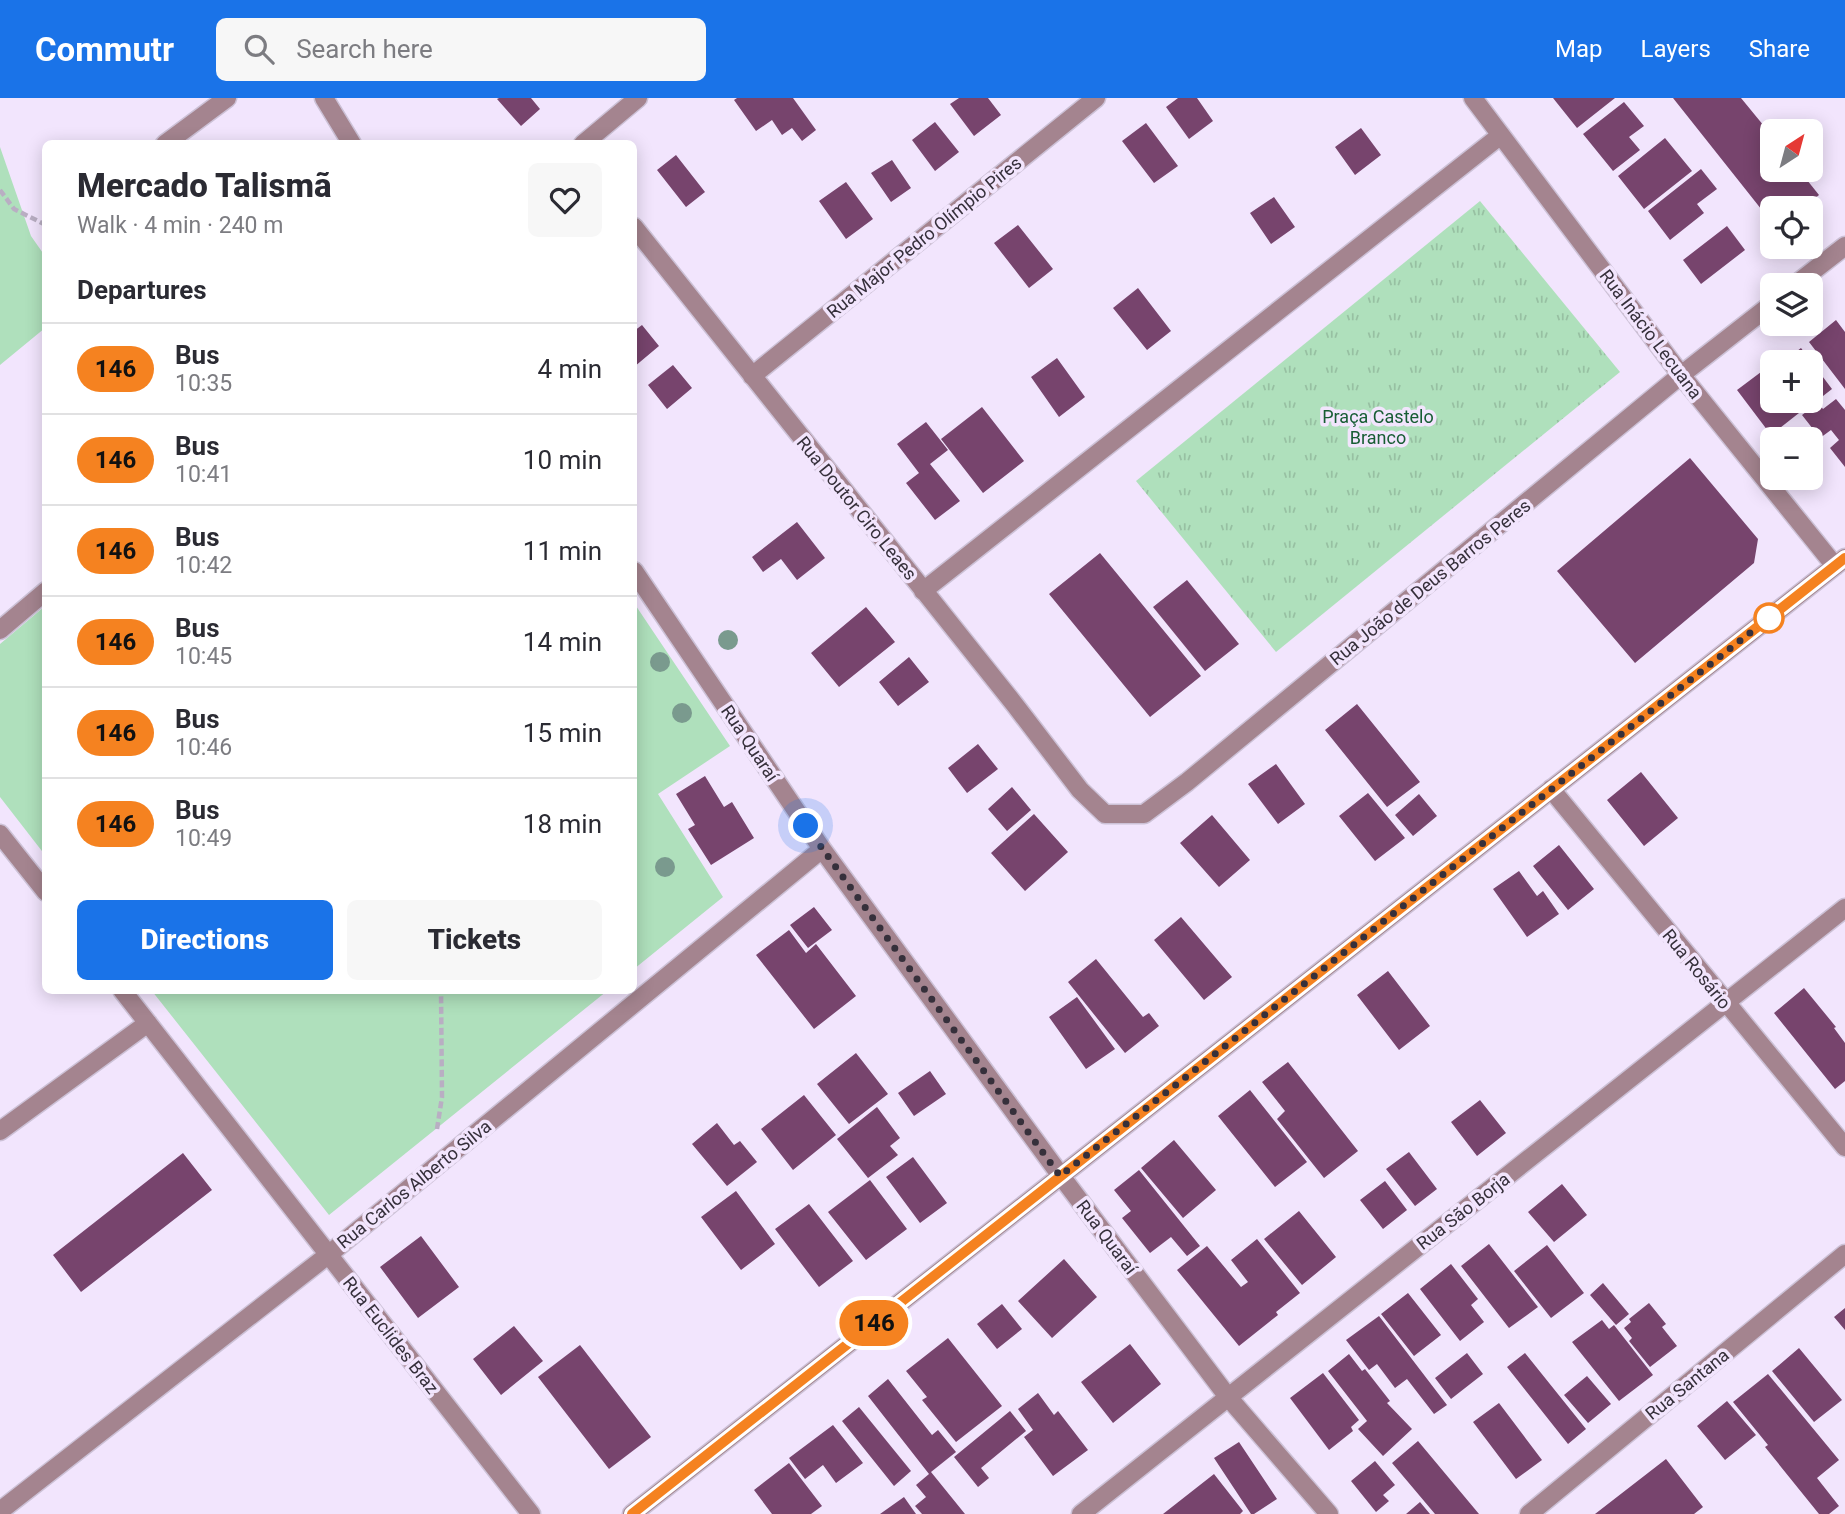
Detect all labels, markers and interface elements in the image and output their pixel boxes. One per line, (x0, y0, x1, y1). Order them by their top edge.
search box (216, 18, 706, 81)
text: Commutr (35, 30, 174, 69)
icon: search (240, 30, 278, 68)
text: Search here (296, 34, 433, 64)
text: Map (1555, 35, 1603, 63)
text: Layers (1641, 35, 1711, 63)
text: Share (1749, 35, 1810, 63)
north arrow (1760, 119, 1824, 182)
map controls (1760, 119, 1823, 490)
street label: Rua Major Pedro Olímpio Pires (822, 152, 1026, 322)
button: heart (528, 163, 602, 237)
text: Mercado Talismã (77, 166, 332, 205)
button: locate (1760, 196, 1823, 259)
text: Walk · 4 min · 240 m (77, 212, 283, 239)
street label: Rua Inácio Lecuana (1596, 265, 1706, 403)
button: layers (1760, 273, 1823, 336)
text: Departures (77, 275, 207, 305)
text: Bus (175, 340, 220, 370)
button: + (1760, 350, 1823, 413)
text: 4 min (537, 354, 602, 384)
text: 146 (95, 355, 136, 383)
text: 10:35 (175, 370, 232, 397)
park label: Praça Castelo Branco (1322, 406, 1434, 448)
button: − (1760, 427, 1823, 490)
text: Bus (175, 431, 220, 461)
street label: Rua Doutor Ciro Leaes (793, 432, 921, 584)
text: 10 min (523, 445, 602, 475)
text: 146 (95, 446, 136, 474)
text: 10:41 (175, 461, 232, 488)
street label: Rua João de Deus Barros Peres (1326, 495, 1534, 669)
text: Bus (175, 522, 220, 552)
text: 11 min (523, 536, 602, 566)
text: 146 (95, 537, 136, 565)
text: 10:42 (175, 552, 232, 579)
unlabelled marker (1754, 603, 1784, 633)
text: Bus (175, 613, 220, 643)
text: 14 min (523, 627, 602, 657)
text: 146 (95, 628, 136, 656)
text: 10:45 (175, 643, 232, 670)
street label: Rua Quaraí (717, 701, 783, 786)
text: Bus (175, 704, 220, 734)
text: 15 min (523, 718, 602, 748)
text: 146 (95, 719, 136, 747)
text: 10:46 (175, 734, 232, 761)
text: Bus (175, 795, 220, 825)
your location (788, 808, 823, 843)
text: 18 min (523, 809, 602, 839)
text: 146 (95, 810, 136, 838)
text: 10:49 (175, 825, 232, 852)
button: Directions (77, 900, 333, 980)
button: Tickets (347, 900, 602, 980)
street label: Rua Rosário (1658, 925, 1736, 1013)
street label: Rua Carlos Alberto Silva (333, 1115, 495, 1253)
street label: Rua São Borja (1412, 1168, 1514, 1254)
street label: Rua Quaraí (1072, 1196, 1142, 1279)
street label: Rua Euclides Braz (339, 1272, 443, 1398)
line badge: 146 (834, 1300, 914, 1346)
text: 146 (853, 1309, 895, 1337)
street label: Rua Santana (1641, 1344, 1733, 1424)

